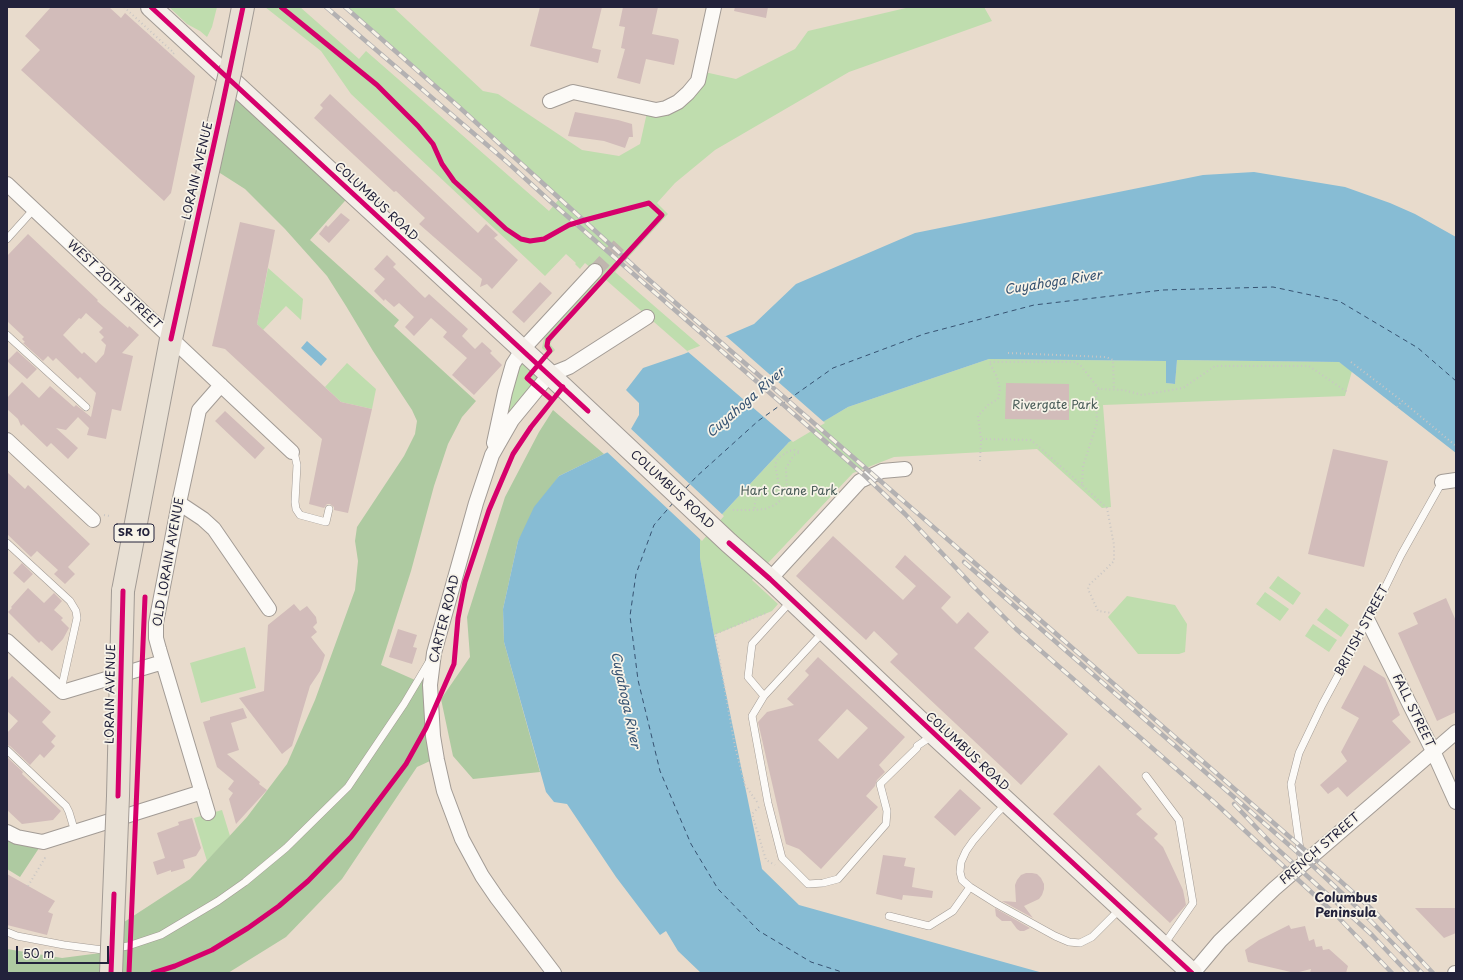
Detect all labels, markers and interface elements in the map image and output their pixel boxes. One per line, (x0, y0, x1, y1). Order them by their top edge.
street label: LORAIN AVENUE (180, 121, 216, 221)
street label: COLUMBUS ROAD (331, 160, 421, 244)
street label: WEST 20TH STREET (64, 237, 164, 333)
water label: Cuyahoga River (1003, 268, 1103, 298)
water label: Cuyahoga River (704, 365, 788, 441)
park label: Rivergate Park (1012, 399, 1098, 413)
street label: COLUMBUS ROAD (627, 448, 717, 532)
park label: Hart Crane Park (740, 485, 838, 499)
street label: OLD LORAIN AVENUE (151, 496, 187, 628)
road number: SR 10 (114, 524, 154, 542)
street label: CARTER ROAD (427, 574, 463, 664)
street label: BRITISH STREET (1332, 583, 1392, 679)
street label: LORAIN AVENUE (103, 644, 119, 744)
water label: Cuyahoga River (607, 650, 643, 750)
street label: FALL STREET (1389, 672, 1437, 750)
street label: COLUMBUS ROAD (922, 710, 1012, 794)
street label: FRENCH STREET (1277, 810, 1363, 888)
district label: Columbus Peninsula (1315, 890, 1377, 921)
scale bar (18, 938, 111, 964)
text: 50 m (23, 944, 54, 962)

